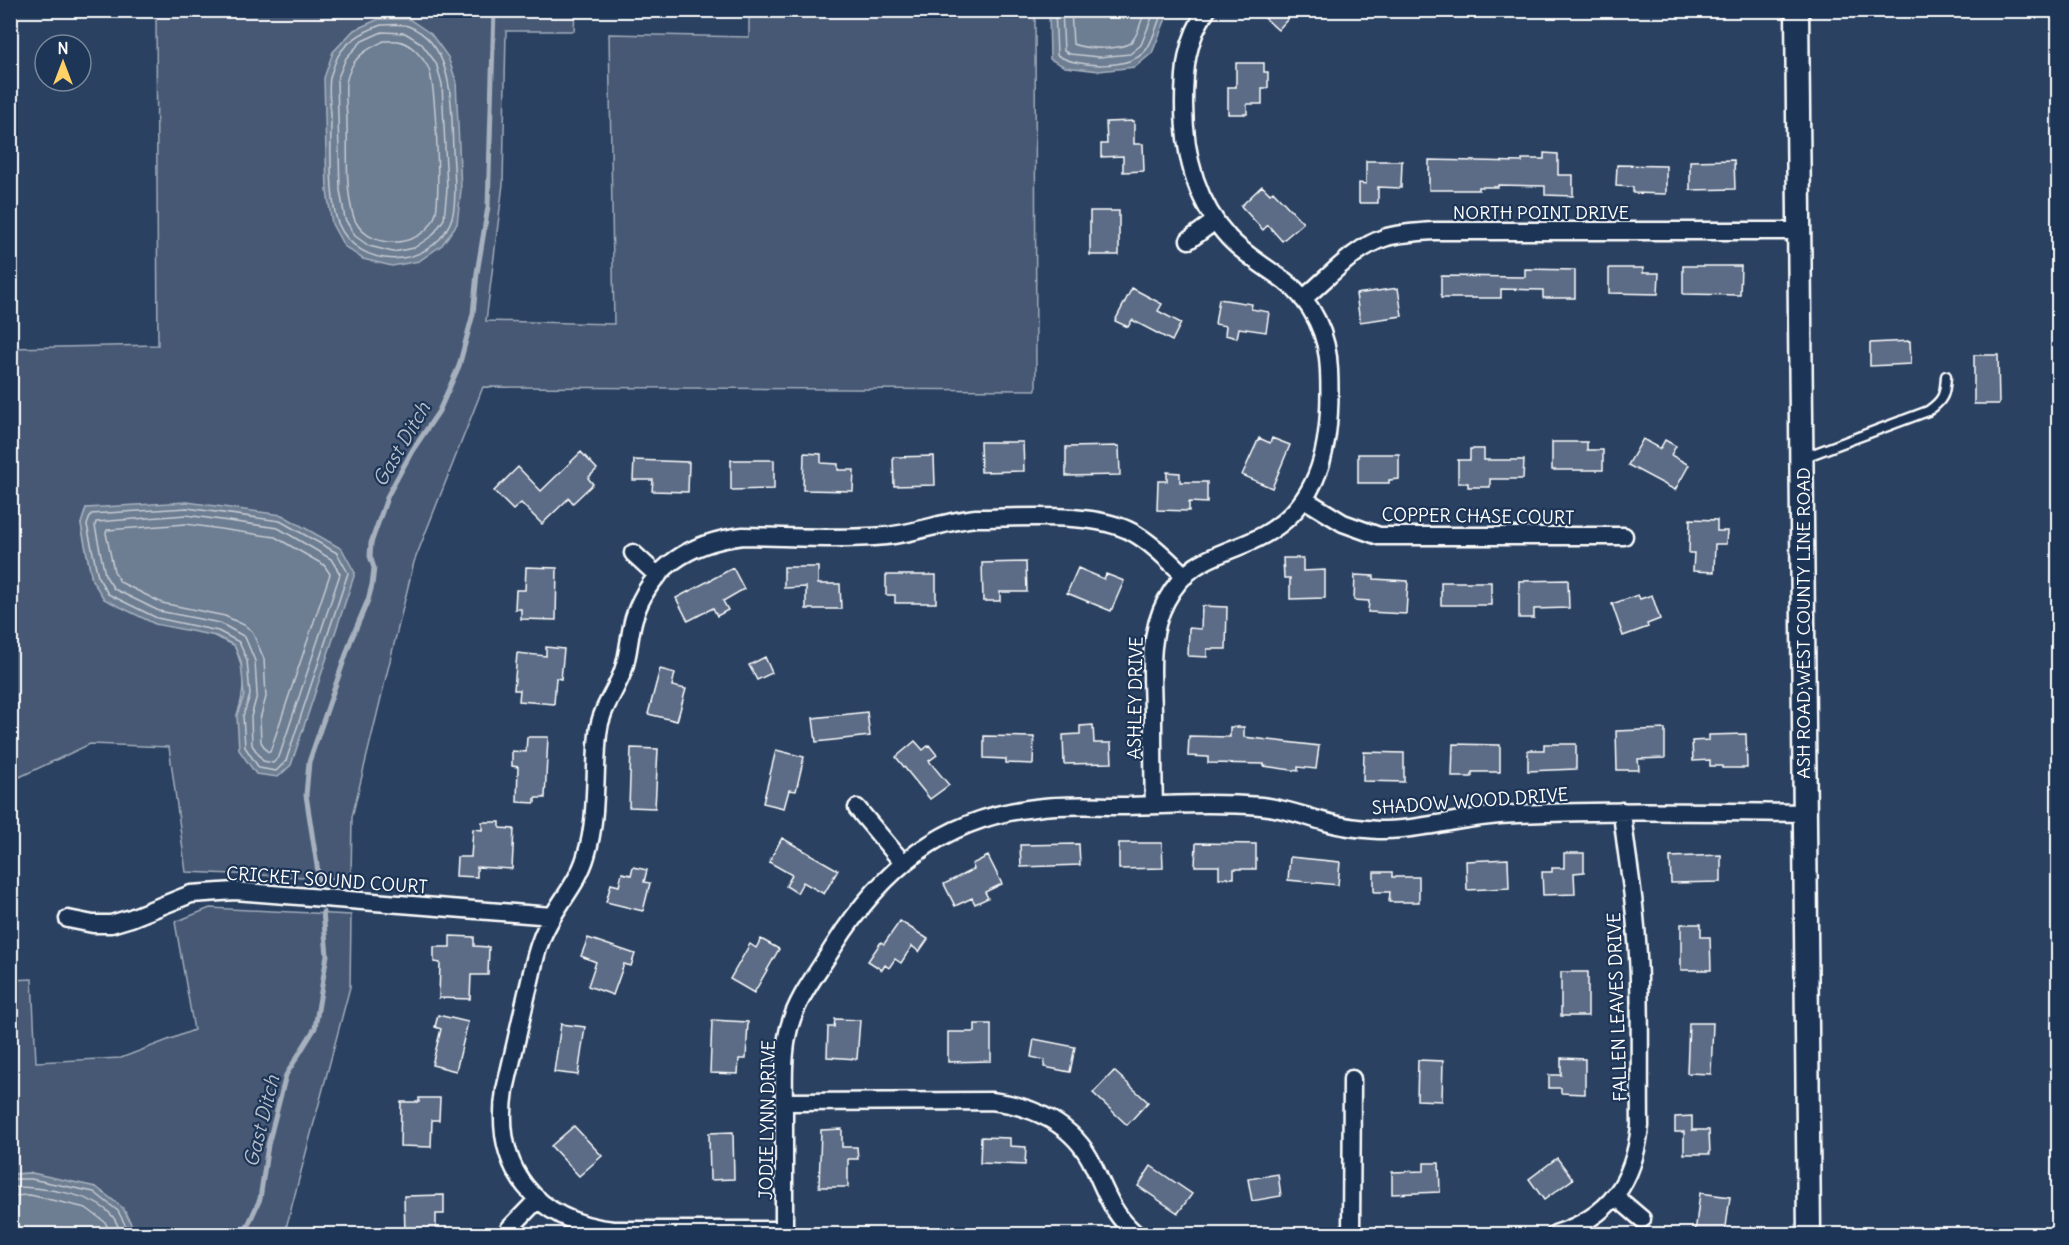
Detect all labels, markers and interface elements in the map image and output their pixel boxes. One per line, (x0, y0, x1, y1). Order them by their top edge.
north arrow (33, 33, 93, 93)
text: N (57, 38, 69, 58)
street label: NORTH POINT DRIVE (1453, 201, 1629, 224)
water label: Gast Ditch (367, 397, 435, 491)
street label: ASH ROAD;WEST COUNTY LINE ROAD (1792, 467, 1815, 779)
street label: COPPER CHASE COURT (1382, 503, 1574, 529)
street label: ASHLEY DRIVE (1122, 636, 1148, 760)
street label: SHADOW WOOD DRIVE (1371, 783, 1569, 819)
street label: CRICKET SOUND COURT (225, 861, 429, 899)
street label: FALLEN LEAVES DRIVE (1602, 912, 1632, 1102)
street label: JODIE LYNN DRIVE (754, 1040, 780, 1200)
water label: Gast Ditch (238, 1072, 285, 1169)

